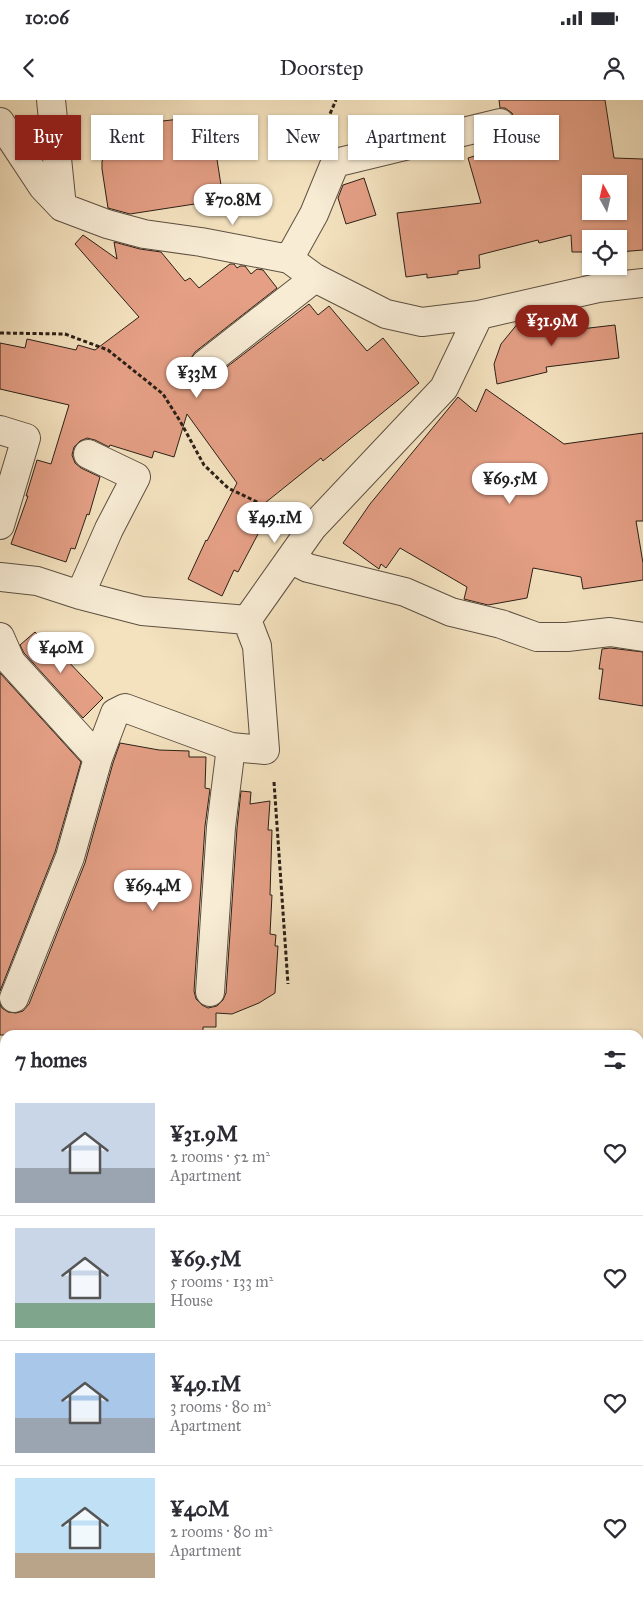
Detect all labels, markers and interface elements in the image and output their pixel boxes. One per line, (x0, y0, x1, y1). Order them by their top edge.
text: 10:06 (25, 6, 69, 29)
icon: back (15, 54, 43, 82)
text: Doorstep (279, 54, 364, 81)
icon: person (600, 54, 628, 82)
chip: Buy (15, 115, 81, 160)
chip: Rent (91, 115, 163, 160)
chip: Filters (173, 115, 258, 160)
chip: New (268, 115, 338, 160)
chip: Apartment (348, 115, 464, 160)
chip: House (474, 115, 559, 160)
north arrow (582, 175, 628, 220)
map controls (582, 175, 627, 275)
pin: ¥70.8M (192, 184, 274, 226)
text: ¥70.8M (205, 190, 261, 209)
button: locate (582, 230, 627, 275)
pin: ¥31.9M (511, 304, 593, 347)
text: ¥31.9M (526, 311, 578, 330)
pin: ¥33M (167, 356, 227, 399)
text: ¥33M (177, 363, 217, 382)
pin: ¥69.5M (469, 462, 551, 505)
text: ¥69.5M (483, 469, 537, 488)
pin: ¥49.1M (234, 502, 316, 544)
text: ¥49.1M (248, 508, 302, 527)
pin: ¥40M (31, 632, 91, 674)
text: ¥40M (38, 638, 84, 657)
pin: ¥69.4M (112, 870, 194, 912)
text: ¥69.4M (125, 876, 181, 895)
icon: filters (601, 1046, 629, 1074)
text: 7 homes (15, 1047, 87, 1073)
text: ¥31.9M (170, 1121, 238, 1147)
icon: home (55, 1123, 115, 1183)
icon: heart (601, 1139, 629, 1167)
text: 2 rooms · 52 m² (170, 1147, 270, 1166)
text: Apartment (170, 1166, 242, 1185)
text: ¥69.5M (170, 1246, 241, 1272)
icon: home (55, 1248, 115, 1308)
icon: heart (601, 1264, 629, 1292)
text: 5 rooms · 133 m² (170, 1272, 273, 1291)
text: House (170, 1291, 213, 1310)
text: ¥49.1M (170, 1371, 241, 1397)
icon: home (55, 1373, 115, 1433)
icon: heart (601, 1389, 629, 1417)
text: 3 rooms · 80 m² (170, 1397, 271, 1416)
text: Apartment (170, 1416, 242, 1435)
text: ¥40M (170, 1496, 229, 1522)
icon: home (55, 1498, 115, 1558)
icon: heart (601, 1514, 629, 1542)
text: 2 rooms · 80 m² (170, 1522, 273, 1541)
text: Apartment (170, 1541, 242, 1560)

